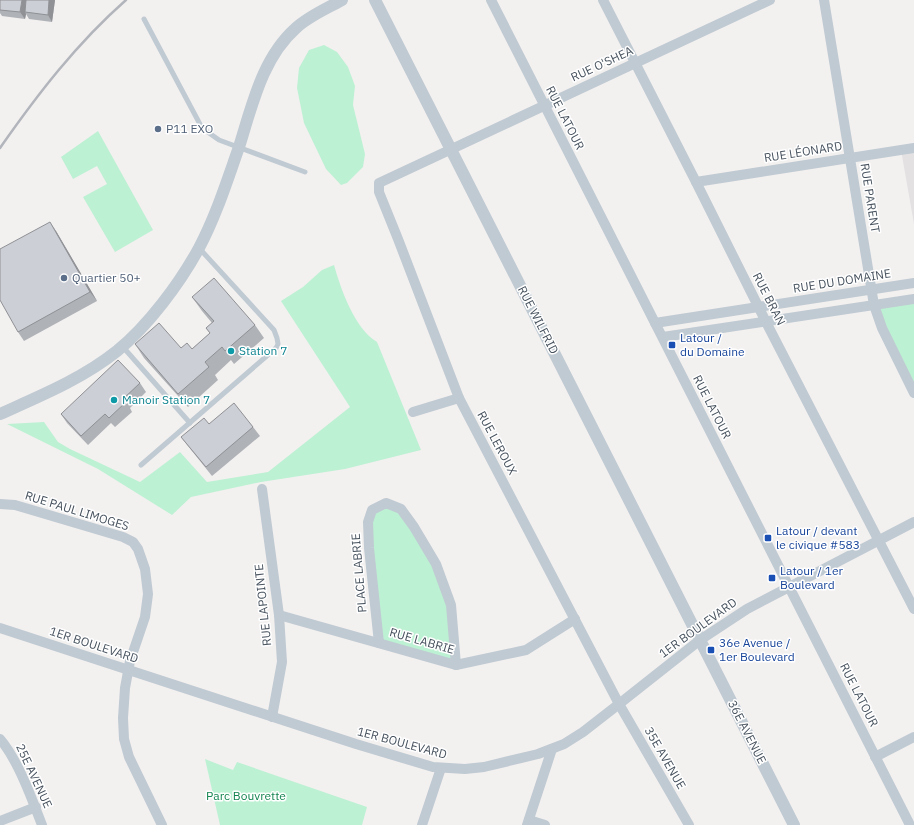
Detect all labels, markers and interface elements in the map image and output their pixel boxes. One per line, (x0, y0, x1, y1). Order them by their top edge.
street label: RUE O'SHEA (568, 42, 636, 84)
street label: RUE LATOUR (543, 83, 588, 152)
place label: P11 EXO (166, 121, 213, 136)
marker: P11 EXO (153, 124, 163, 134)
street label: RUE LÉONARD (763, 138, 843, 165)
street label: RUE PARENT (858, 162, 883, 234)
street label: RUE DU DOMAINE (792, 265, 892, 296)
place label: Quartier 50+ (72, 270, 141, 285)
street label: RUE BRAN (750, 270, 789, 328)
marker: Quartier 50+ (59, 273, 69, 283)
street label: RUE WILFRID (515, 283, 562, 356)
place label: Latour / du Domaine (680, 330, 745, 359)
marker: Latour / du Domaine (667, 340, 677, 350)
place label: Station 7 (239, 343, 287, 358)
marker: Station 7 (226, 346, 236, 356)
street label: RUE LATOUR (690, 372, 735, 441)
place label: Manoir Station 7 (122, 392, 210, 407)
marker: Manoir Station 7 (109, 395, 119, 405)
street label: RUE LEROUX (474, 408, 521, 478)
street label: RUE PAUL LIMOGES (23, 488, 131, 534)
place label: Latour / devant le civique #583 (776, 523, 860, 552)
street label: PLACE LABRIE (348, 533, 369, 613)
marker: Latour / devant le civique #583 (763, 533, 773, 543)
street label: RUE LAPOINTE (251, 563, 274, 647)
place label: Latour / 1er Boulevard (780, 563, 844, 592)
marker: Latour / 1er Boulevard (767, 573, 777, 583)
street label: 1ER BOULEVARD (656, 594, 739, 661)
street label: 1ER BOULEVARD (48, 623, 140, 666)
street label: RUE LABRIE (388, 624, 456, 657)
place label: 36e Avenue / 1er Boulevard (719, 635, 795, 664)
marker: 36e Avenue / 1er Boulevard (706, 645, 716, 655)
street label: RUE LATOUR (837, 660, 882, 729)
street label: 36E AVENUE (725, 697, 770, 766)
street label: 1ER BOULEVARD (356, 723, 449, 762)
street label: 35E AVENUE (642, 724, 689, 792)
street label: 25E AVENUE (13, 741, 56, 810)
park label: Parc Bouvrette (206, 788, 286, 803)

